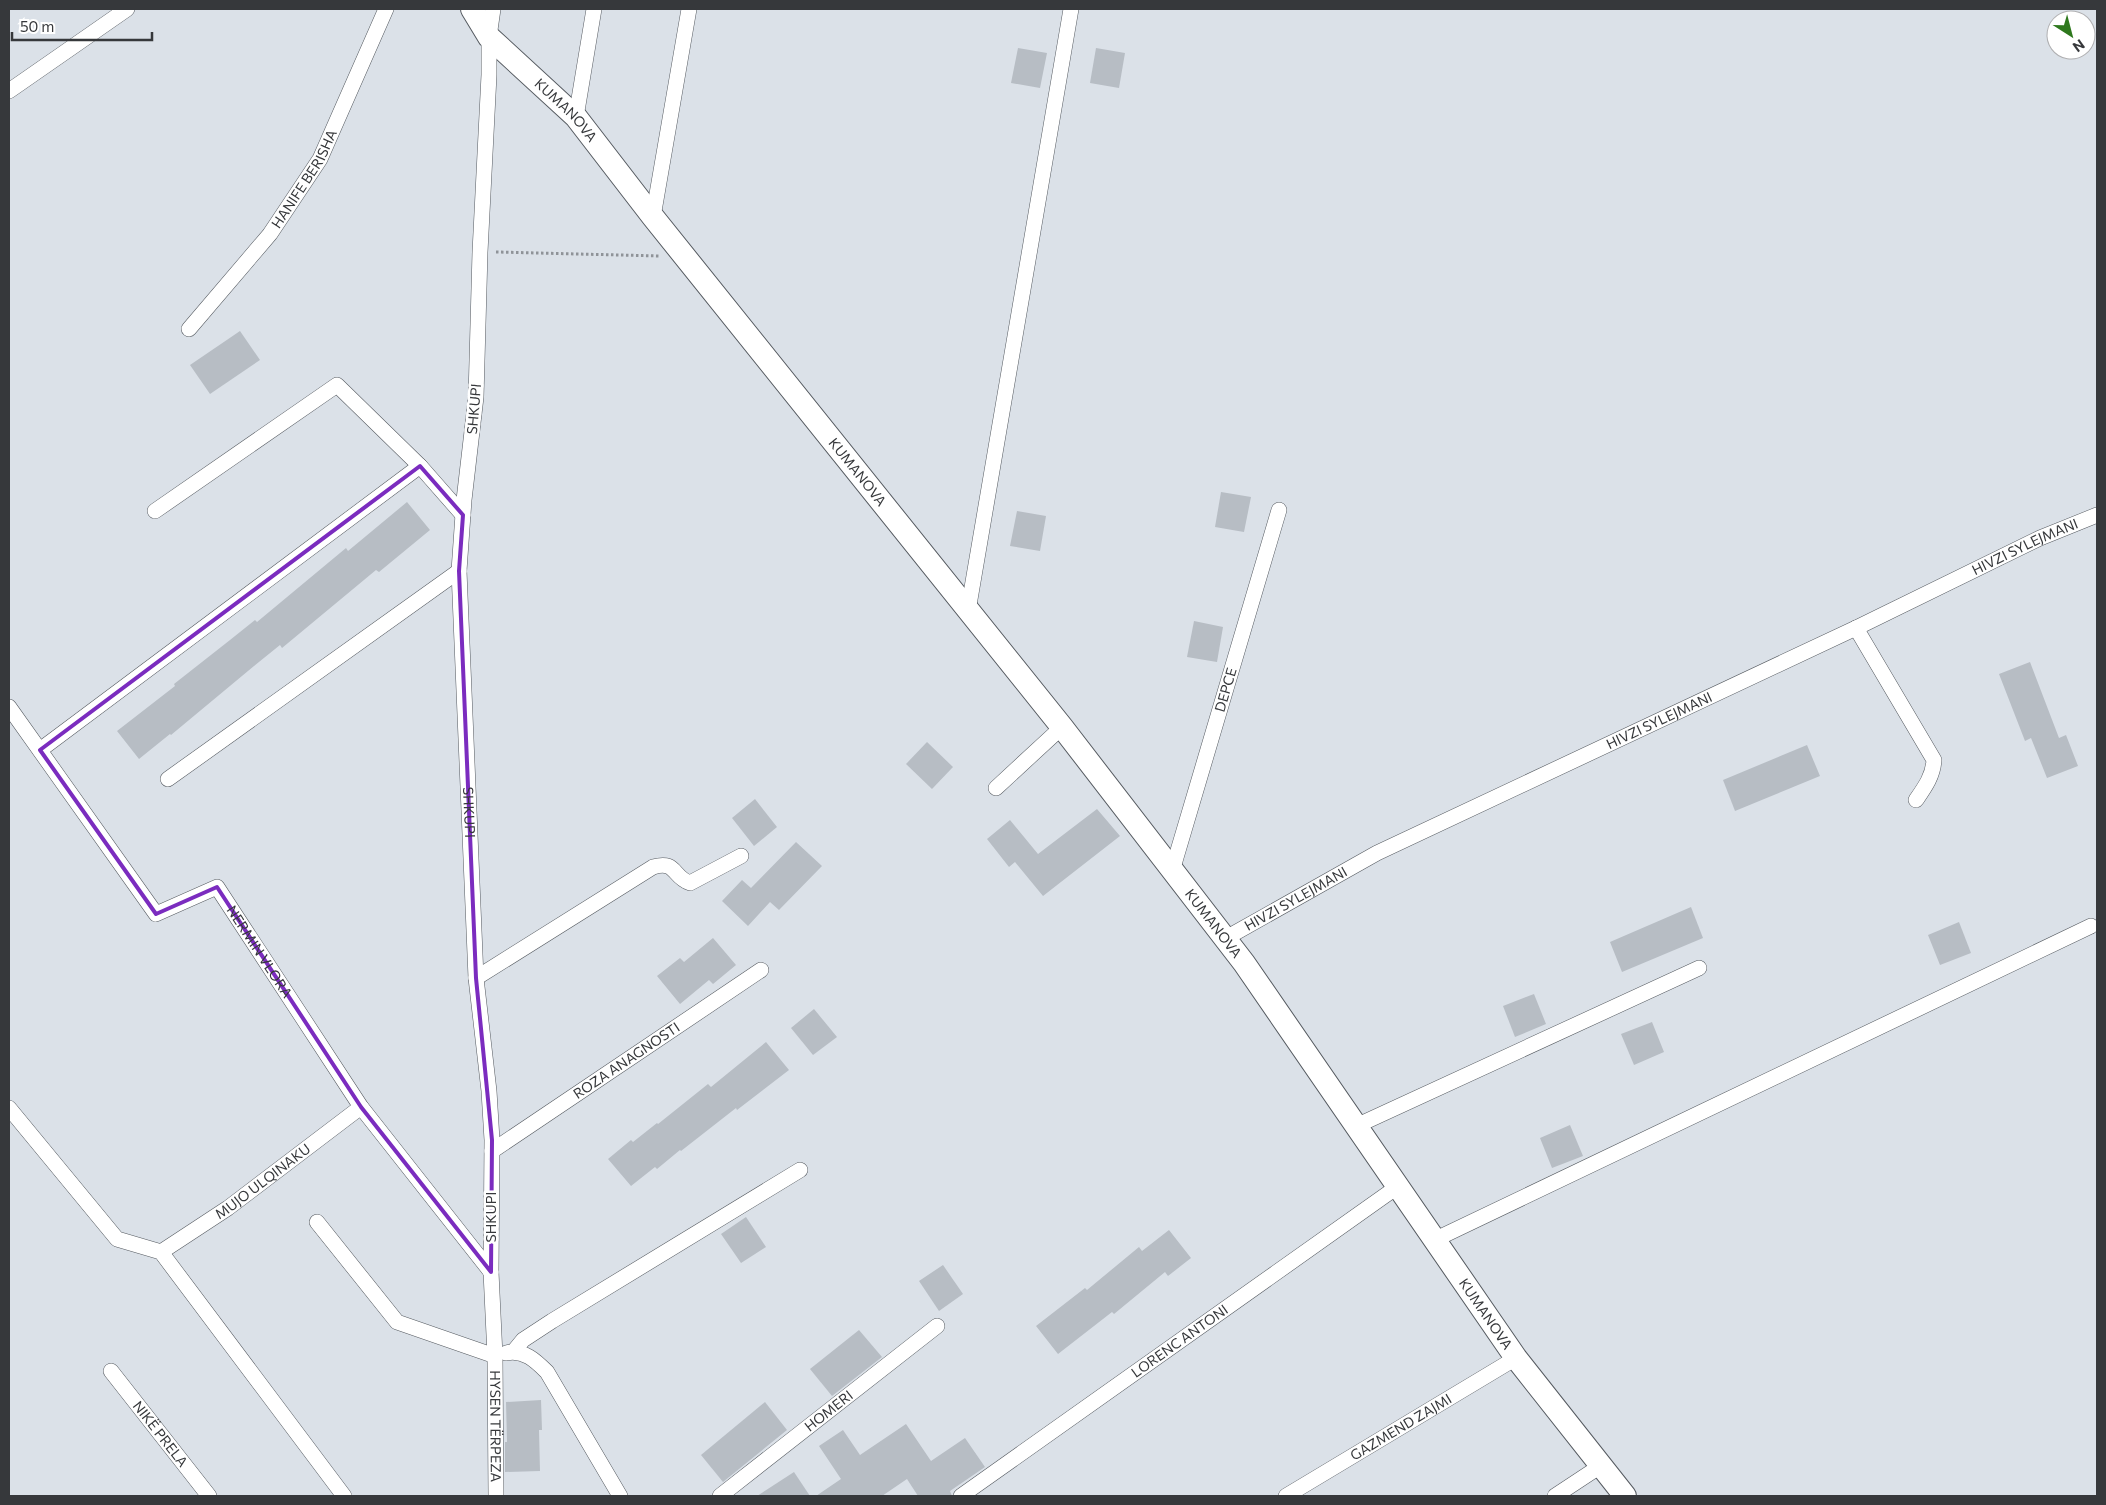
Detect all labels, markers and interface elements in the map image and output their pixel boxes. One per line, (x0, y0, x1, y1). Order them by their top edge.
scale bar (12, 10, 152, 42)
north arrow (2046, 10, 2096, 60)
text: 50 m (20, 17, 54, 35)
text: N (2070, 36, 2088, 56)
street label: KUMANOVA (531, 74, 601, 145)
street label: HANIFE BERISHA (267, 126, 340, 231)
street label: SHKUPI (463, 383, 484, 435)
street label: KUMANOVA (825, 434, 891, 509)
street label: HIVZI SYLEJMANI (1969, 515, 2080, 578)
street label: DEPCE (1211, 666, 1240, 714)
street label: HIVZI SYLEJMANI (1603, 688, 1715, 752)
street label: SHKUPI (460, 786, 479, 838)
street label: HIVZI SYLEJMANI (1241, 863, 1350, 934)
street label: KUMANOVA (1182, 885, 1246, 961)
street label: NERMIN VLORA (223, 902, 296, 1001)
street label: ROZA ANAGNOSTI (570, 1018, 683, 1102)
street label: MUJO ULQINAKU (212, 1140, 314, 1222)
street label: SHKUPI (482, 1191, 499, 1243)
street label: KUMANOVA (1456, 1275, 1517, 1353)
street label: LORENC ANTONI (1128, 1301, 1231, 1381)
street label: HYSEN TËRPEZA (487, 1370, 505, 1483)
street label: HOMERI (801, 1386, 856, 1435)
street label: GAZMEND ZAJMI (1347, 1390, 1454, 1464)
street label: NIKË PRELA (130, 1397, 192, 1470)

